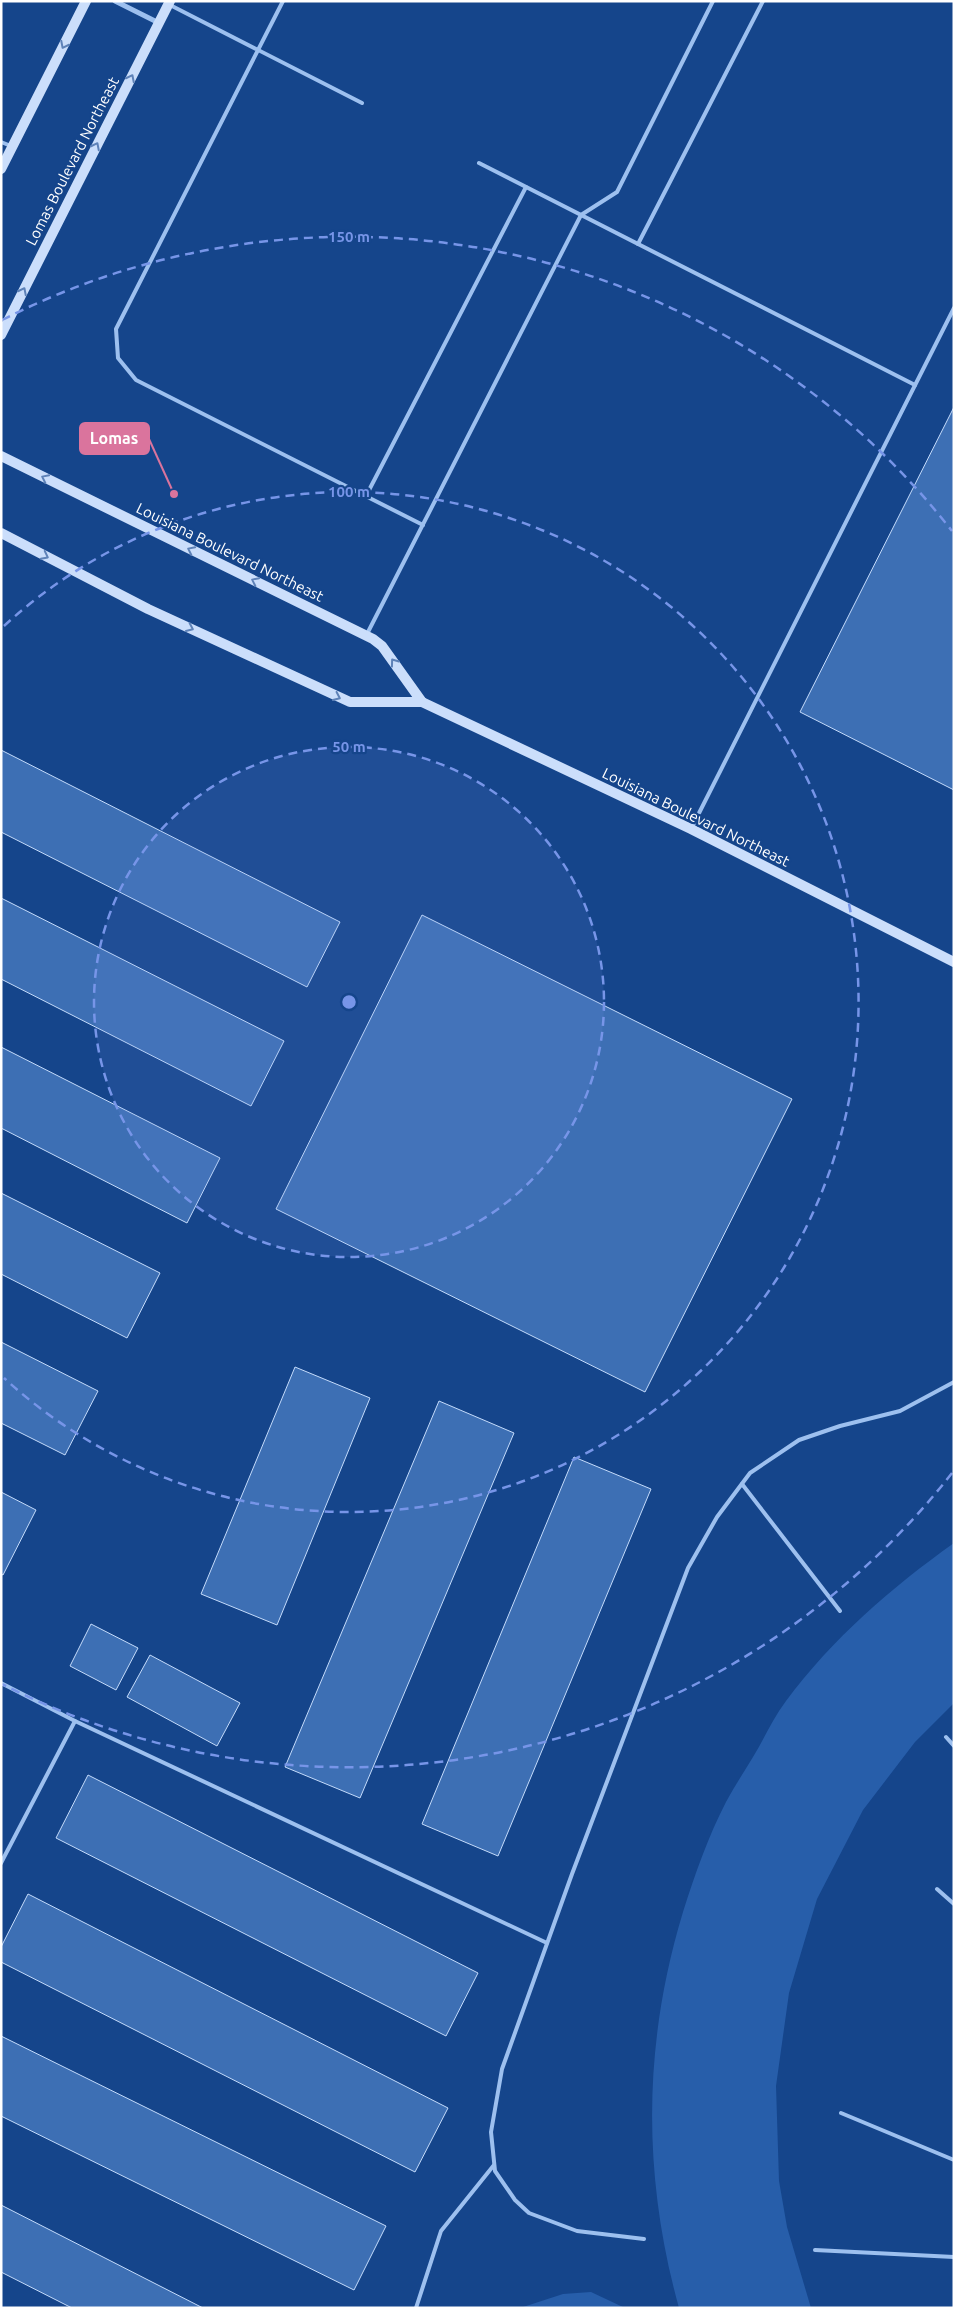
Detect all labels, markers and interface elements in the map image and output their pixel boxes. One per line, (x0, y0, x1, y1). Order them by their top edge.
one-way arrow (60, 39, 70, 48)
street label: Lomas Boulevard Northeast (22, 74, 122, 248)
one-way arrow (125, 74, 135, 83)
one-way arrow (90, 143, 100, 152)
text: 150 m (328, 228, 370, 245)
one-way arrow (17, 288, 27, 297)
callout: Lomas (80, 423, 149, 454)
text: Lomas (90, 429, 138, 447)
one-way arrow (42, 474, 51, 484)
text: 100 m (328, 483, 370, 500)
street label: Louisiana Boulevard Northeast (134, 499, 326, 605)
one-way arrow (187, 545, 196, 556)
one-way arrow (39, 550, 48, 560)
one-way arrow (251, 577, 260, 587)
one-way arrow (185, 622, 194, 633)
one-way arrow (391, 658, 400, 668)
one-way arrow (332, 690, 341, 701)
text: 50 m (332, 738, 366, 755)
street label: Louisiana Boulevard Northeast (600, 764, 792, 870)
centre of rings (340, 993, 358, 1011)

